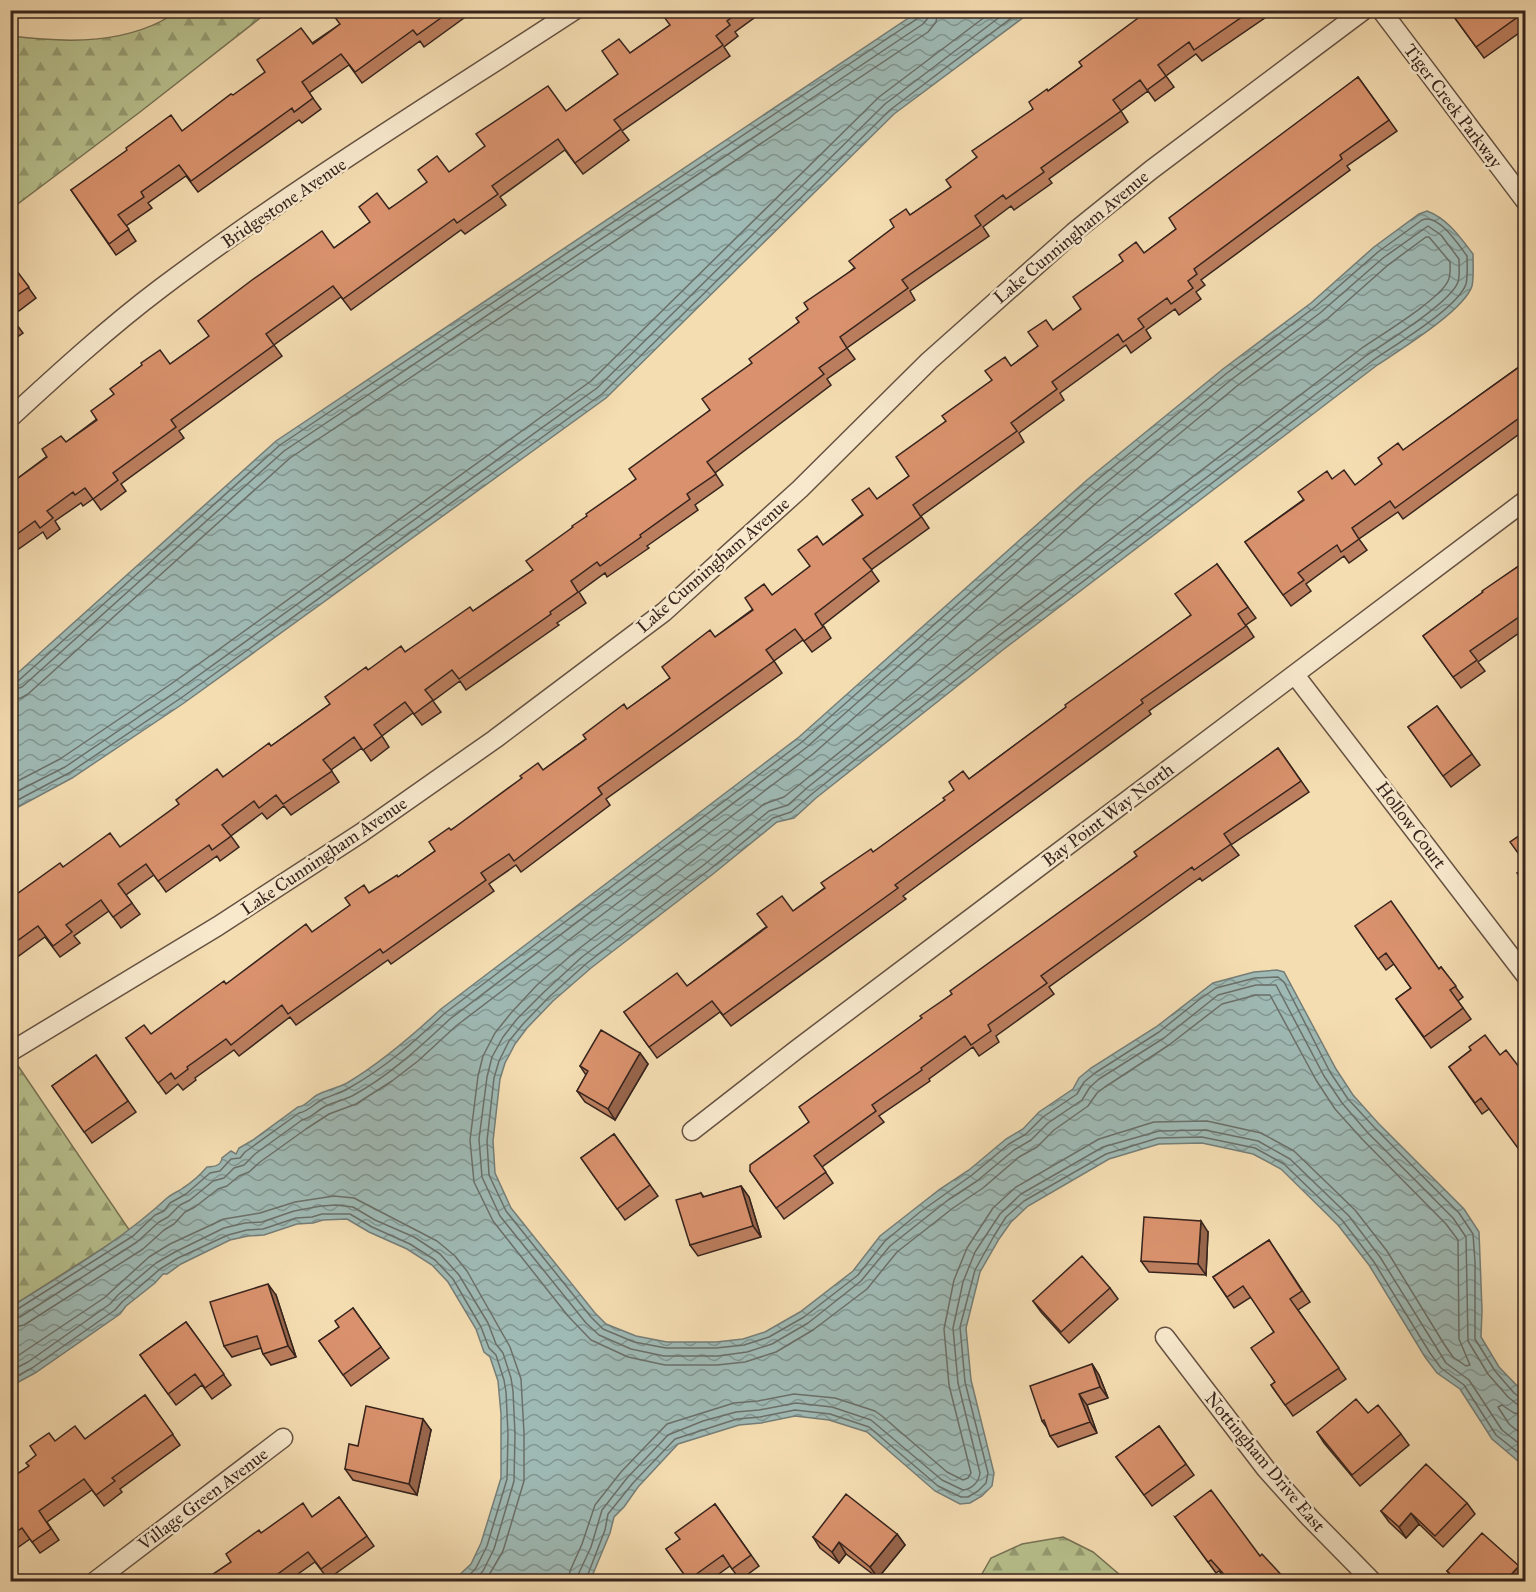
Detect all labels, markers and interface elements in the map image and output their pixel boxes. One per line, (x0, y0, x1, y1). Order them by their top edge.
street label: Tiger Creek Parkway (1398, 39, 1507, 174)
street label: Bridgestone Avenue (217, 153, 351, 254)
street label: Lake Cunningham Avenue (989, 166, 1154, 309)
street label: Lake Cunningham Avenue (632, 493, 795, 638)
street label: Bay Point Way North (1038, 758, 1178, 872)
street label: Hollow Court (1371, 777, 1451, 873)
street label: Lake Cunningham Avenue (237, 792, 412, 921)
street label: Nottingham Drive East (1199, 1388, 1330, 1537)
street label: Village Green Avenue (133, 1443, 273, 1556)

